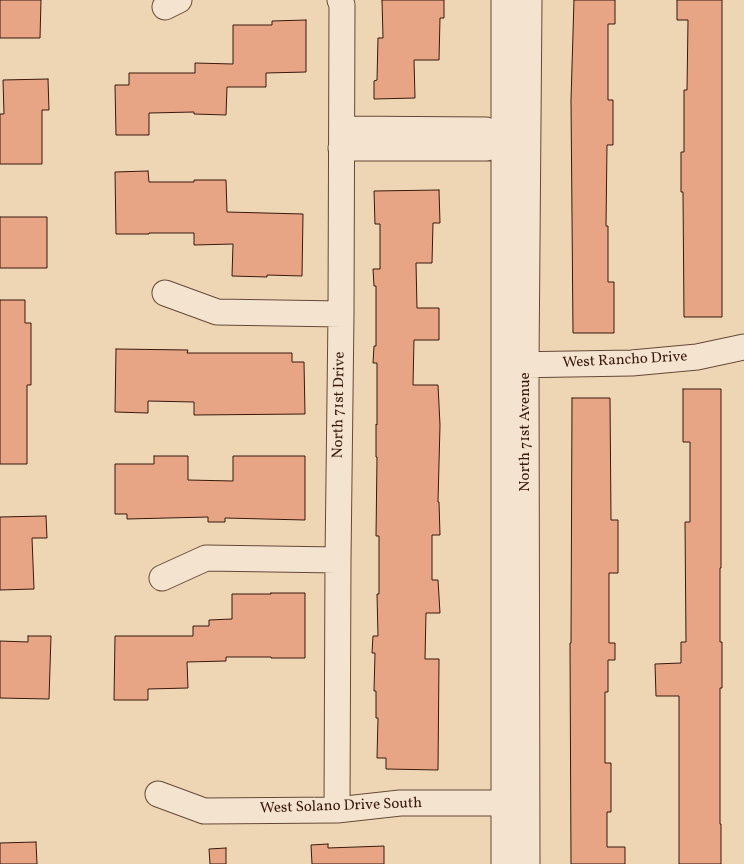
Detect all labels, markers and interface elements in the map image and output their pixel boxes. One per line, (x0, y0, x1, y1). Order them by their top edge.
street label: West Rancho Drive (562, 349, 688, 373)
street label: North 71st Drive (330, 351, 350, 459)
street label: North 71st Avenue (517, 372, 535, 492)
street label: West Solano Drive South (260, 795, 422, 819)

